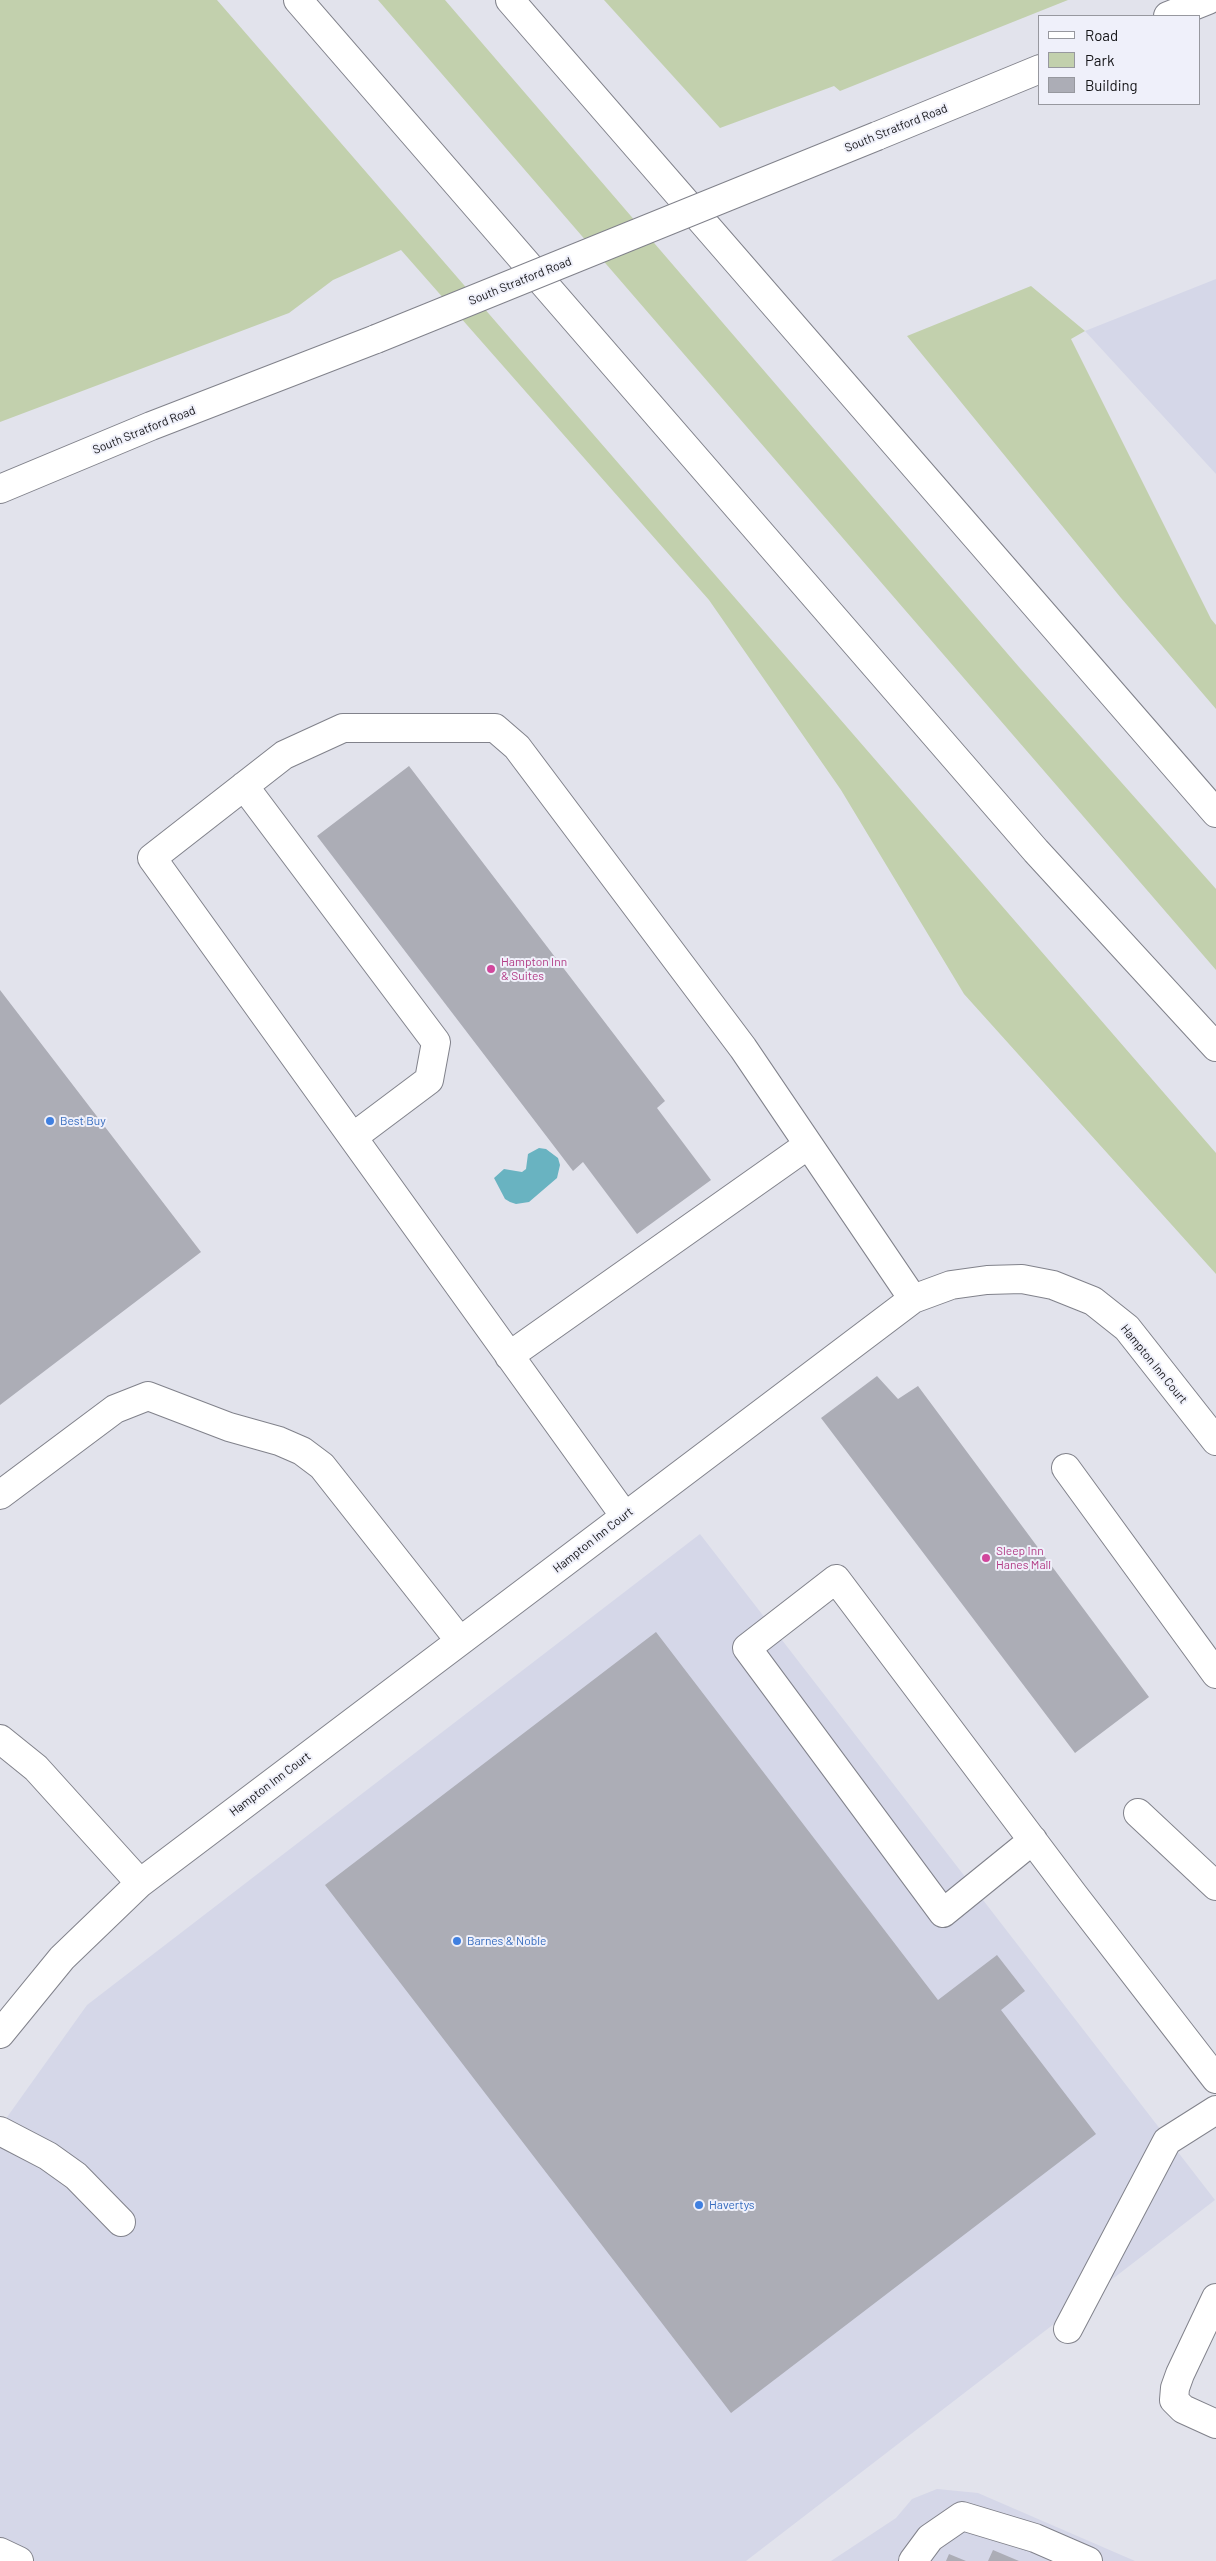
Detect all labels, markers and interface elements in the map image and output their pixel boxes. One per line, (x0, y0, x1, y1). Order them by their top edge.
legend (1038, 15, 1201, 105)
text: Road (1085, 26, 1118, 44)
text: Park (1085, 51, 1114, 69)
text: Building (1085, 76, 1138, 94)
street label: South Stratford Road (843, 101, 949, 155)
street label: South Stratford Road (467, 254, 573, 308)
street label: South Stratford Road (91, 403, 197, 457)
place label: Hampton Inn & Suites (501, 955, 567, 983)
marker: Hampton Inn & Suites (485, 963, 497, 975)
place label: Best Buy (60, 1114, 106, 1128)
marker: Best Buy (44, 1115, 56, 1127)
street label: Hampton Inn Court (1118, 1321, 1190, 1407)
street label: Hampton Inn Court (550, 1504, 636, 1576)
place label: Sleep Inn Hanes Mall (996, 1544, 1051, 1572)
marker: Sleep Inn Hanes Mall (980, 1552, 992, 1564)
street label: Hampton Inn Court (227, 1749, 313, 1819)
place label: Barnes & Noble (467, 1934, 546, 1948)
marker: Barnes & Noble (451, 1935, 463, 1947)
place label: Havertys (709, 2198, 755, 2212)
marker: Havertys (693, 2199, 705, 2211)

